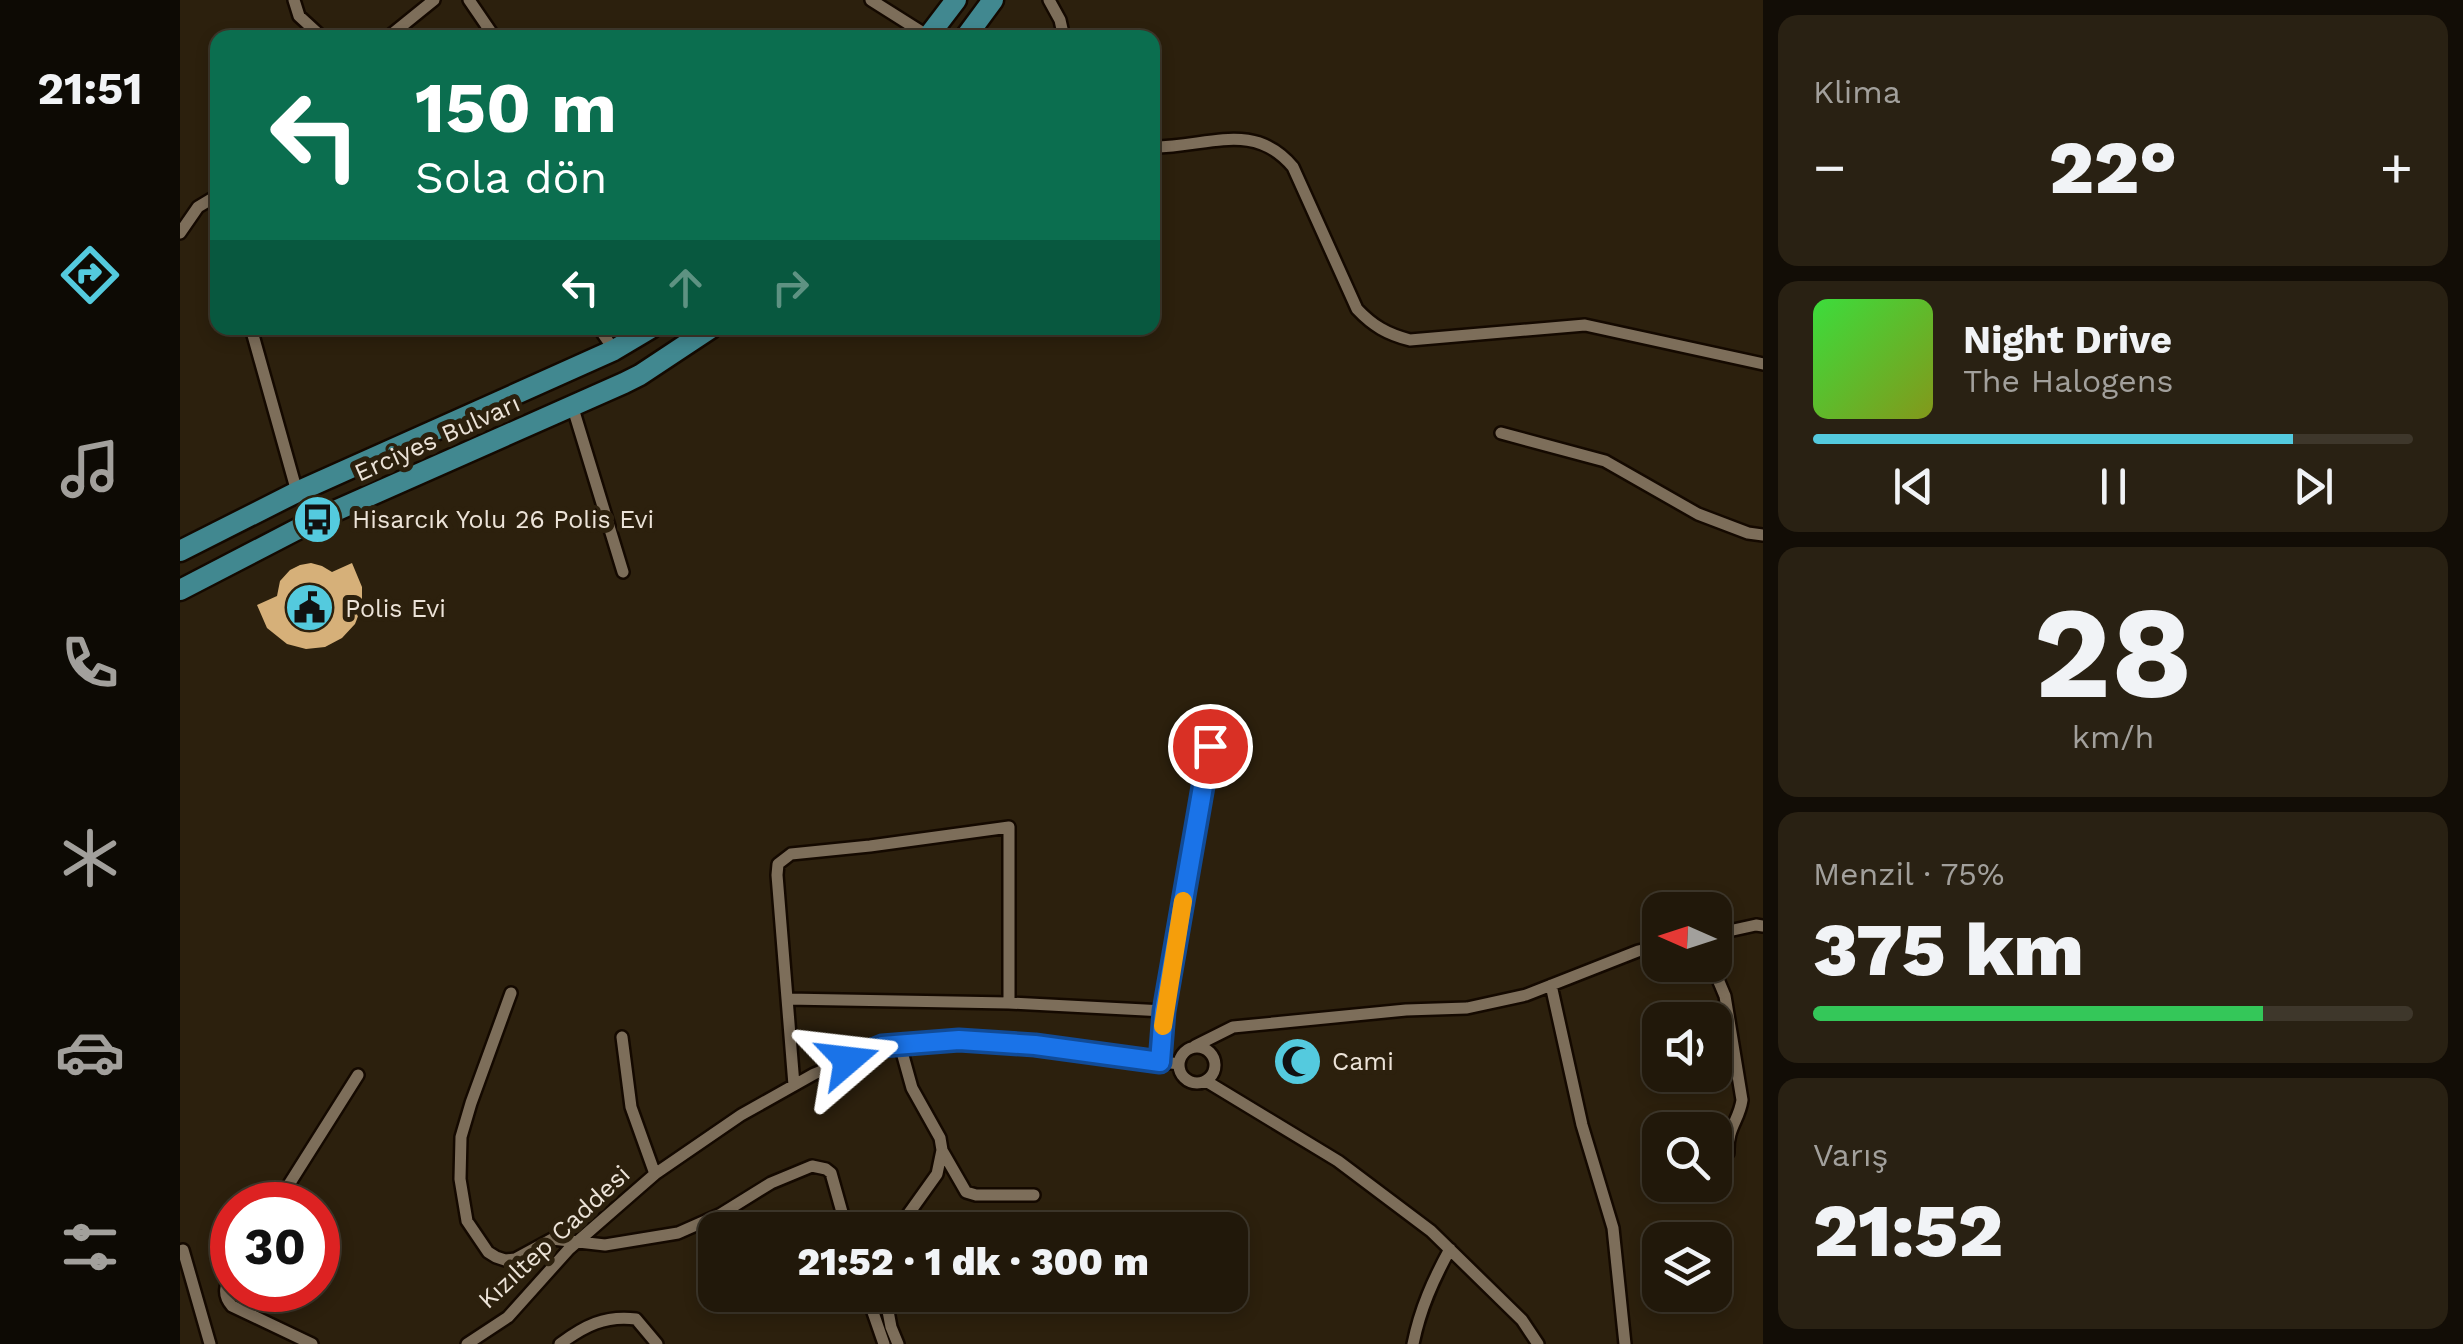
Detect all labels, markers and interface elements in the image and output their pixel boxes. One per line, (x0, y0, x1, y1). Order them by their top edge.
text: 21:51 (37, 62, 143, 115)
text: 150 m (415, 67, 617, 149)
icon: left (250, 70, 380, 200)
text: Klima (1813, 73, 1901, 111)
text: 22° (2049, 123, 2177, 211)
text: − (1813, 135, 1846, 199)
text: + (2380, 135, 2413, 199)
text: Sola dön (415, 151, 607, 204)
icon: directions (55, 240, 125, 310)
icon: left (553, 260, 608, 315)
icon: ahead (658, 260, 713, 315)
icon: right (763, 260, 818, 315)
text: Night Drive (1963, 318, 2172, 362)
text: The Halogens (1963, 362, 2173, 400)
street label: Erciyes Bulvarı (350, 389, 524, 487)
icon: music (55, 434, 125, 504)
icon: previous (1886, 459, 1941, 514)
icon: pause (2086, 459, 2141, 514)
icon: next (2286, 459, 2341, 514)
bus stop icon: Hisarcık Yolu 26 Polis Evi (291, 493, 343, 545)
place label: Hisarcık Yolu 26 Polis Evi (352, 505, 654, 534)
text: 28 (2034, 576, 2193, 729)
public building icon: Polis Evi (284, 582, 336, 634)
place label: Polis Evi (345, 594, 446, 623)
icon: phone (55, 628, 125, 698)
pin (1168, 704, 1253, 789)
text: km/h (2072, 718, 2154, 756)
icon: arrive (1183, 719, 1238, 774)
icon: climate (55, 823, 125, 893)
text: Menzil · 75% (1813, 855, 2004, 893)
north arrow (1642, 892, 1732, 982)
map controls (1642, 892, 1732, 1312)
text: 375 km (1813, 905, 2084, 993)
button: sound (1642, 1002, 1732, 1092)
position arrow (796, 1008, 900, 1112)
icon: car (55, 1017, 125, 1087)
mosque icon: Cami (1271, 1035, 1323, 1087)
place label: Cami (1332, 1047, 1394, 1076)
button: search (1642, 1112, 1732, 1202)
text: Varış (1813, 1136, 1888, 1174)
street label: Kızıltep Caddesi (472, 1159, 636, 1315)
speed limit sign: 30 (210, 1182, 340, 1312)
text: 21:52 (1813, 1186, 2003, 1274)
icon: filters (55, 1212, 125, 1282)
button: layers (1642, 1222, 1732, 1312)
text: 21:52 · 1 dk · 300 m (797, 1240, 1149, 1284)

